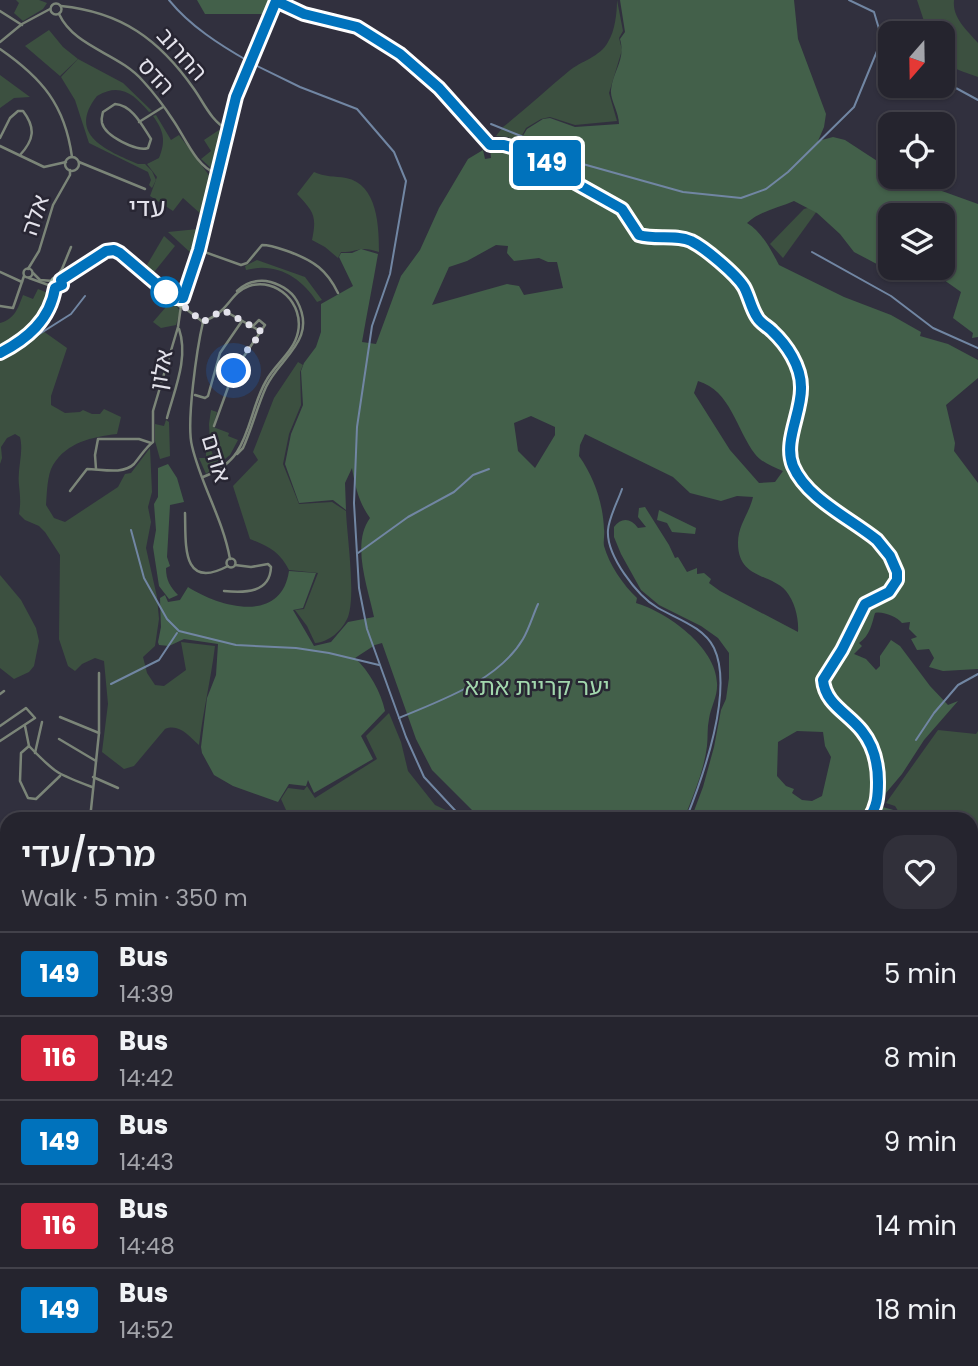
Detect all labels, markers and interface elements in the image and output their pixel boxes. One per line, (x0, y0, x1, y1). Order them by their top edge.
street label: החרוב (149, 20, 215, 88)
north arrow (878, 21, 956, 98)
map controls (878, 21, 955, 280)
street label: הדס (130, 50, 182, 102)
button: locate (878, 112, 955, 189)
line badge: 149 (507, 140, 587, 186)
text: 149 (527, 146, 567, 179)
district label: עדי (128, 189, 166, 225)
street label: אלה (13, 190, 57, 240)
button: layers (878, 203, 955, 280)
unlabelled marker (151, 277, 181, 307)
street label: אלון (142, 347, 180, 393)
your location (216, 353, 251, 388)
street label: אודם (194, 430, 238, 486)
park label: יער קריית אתא (465, 671, 609, 703)
text: מרכז/עדי (21, 831, 156, 878)
button: heart (883, 835, 957, 909)
text: Walk · 5 min · 350 m (21, 882, 248, 914)
text: Bus (119, 939, 168, 975)
text: 5 min (884, 956, 957, 992)
text: 149 (39, 957, 80, 990)
text: 14:39 (119, 978, 174, 1010)
text: Bus (119, 1023, 168, 1059)
text: 8 min (884, 1040, 957, 1076)
text: 116 (43, 1041, 76, 1074)
text: 14:42 (119, 1062, 173, 1094)
text: Bus (119, 1107, 168, 1143)
text: 9 min (884, 1124, 957, 1160)
text: 149 (39, 1125, 80, 1158)
text: 14:43 (119, 1146, 174, 1178)
text: Bus (119, 1191, 168, 1227)
text: 14 min (876, 1208, 957, 1244)
text: 116 (43, 1209, 76, 1242)
text: 14:48 (119, 1230, 175, 1262)
text: Bus (119, 1275, 168, 1311)
text: 18 min (876, 1292, 957, 1328)
text: 149 (39, 1293, 80, 1326)
text: 14:52 (119, 1314, 173, 1346)

